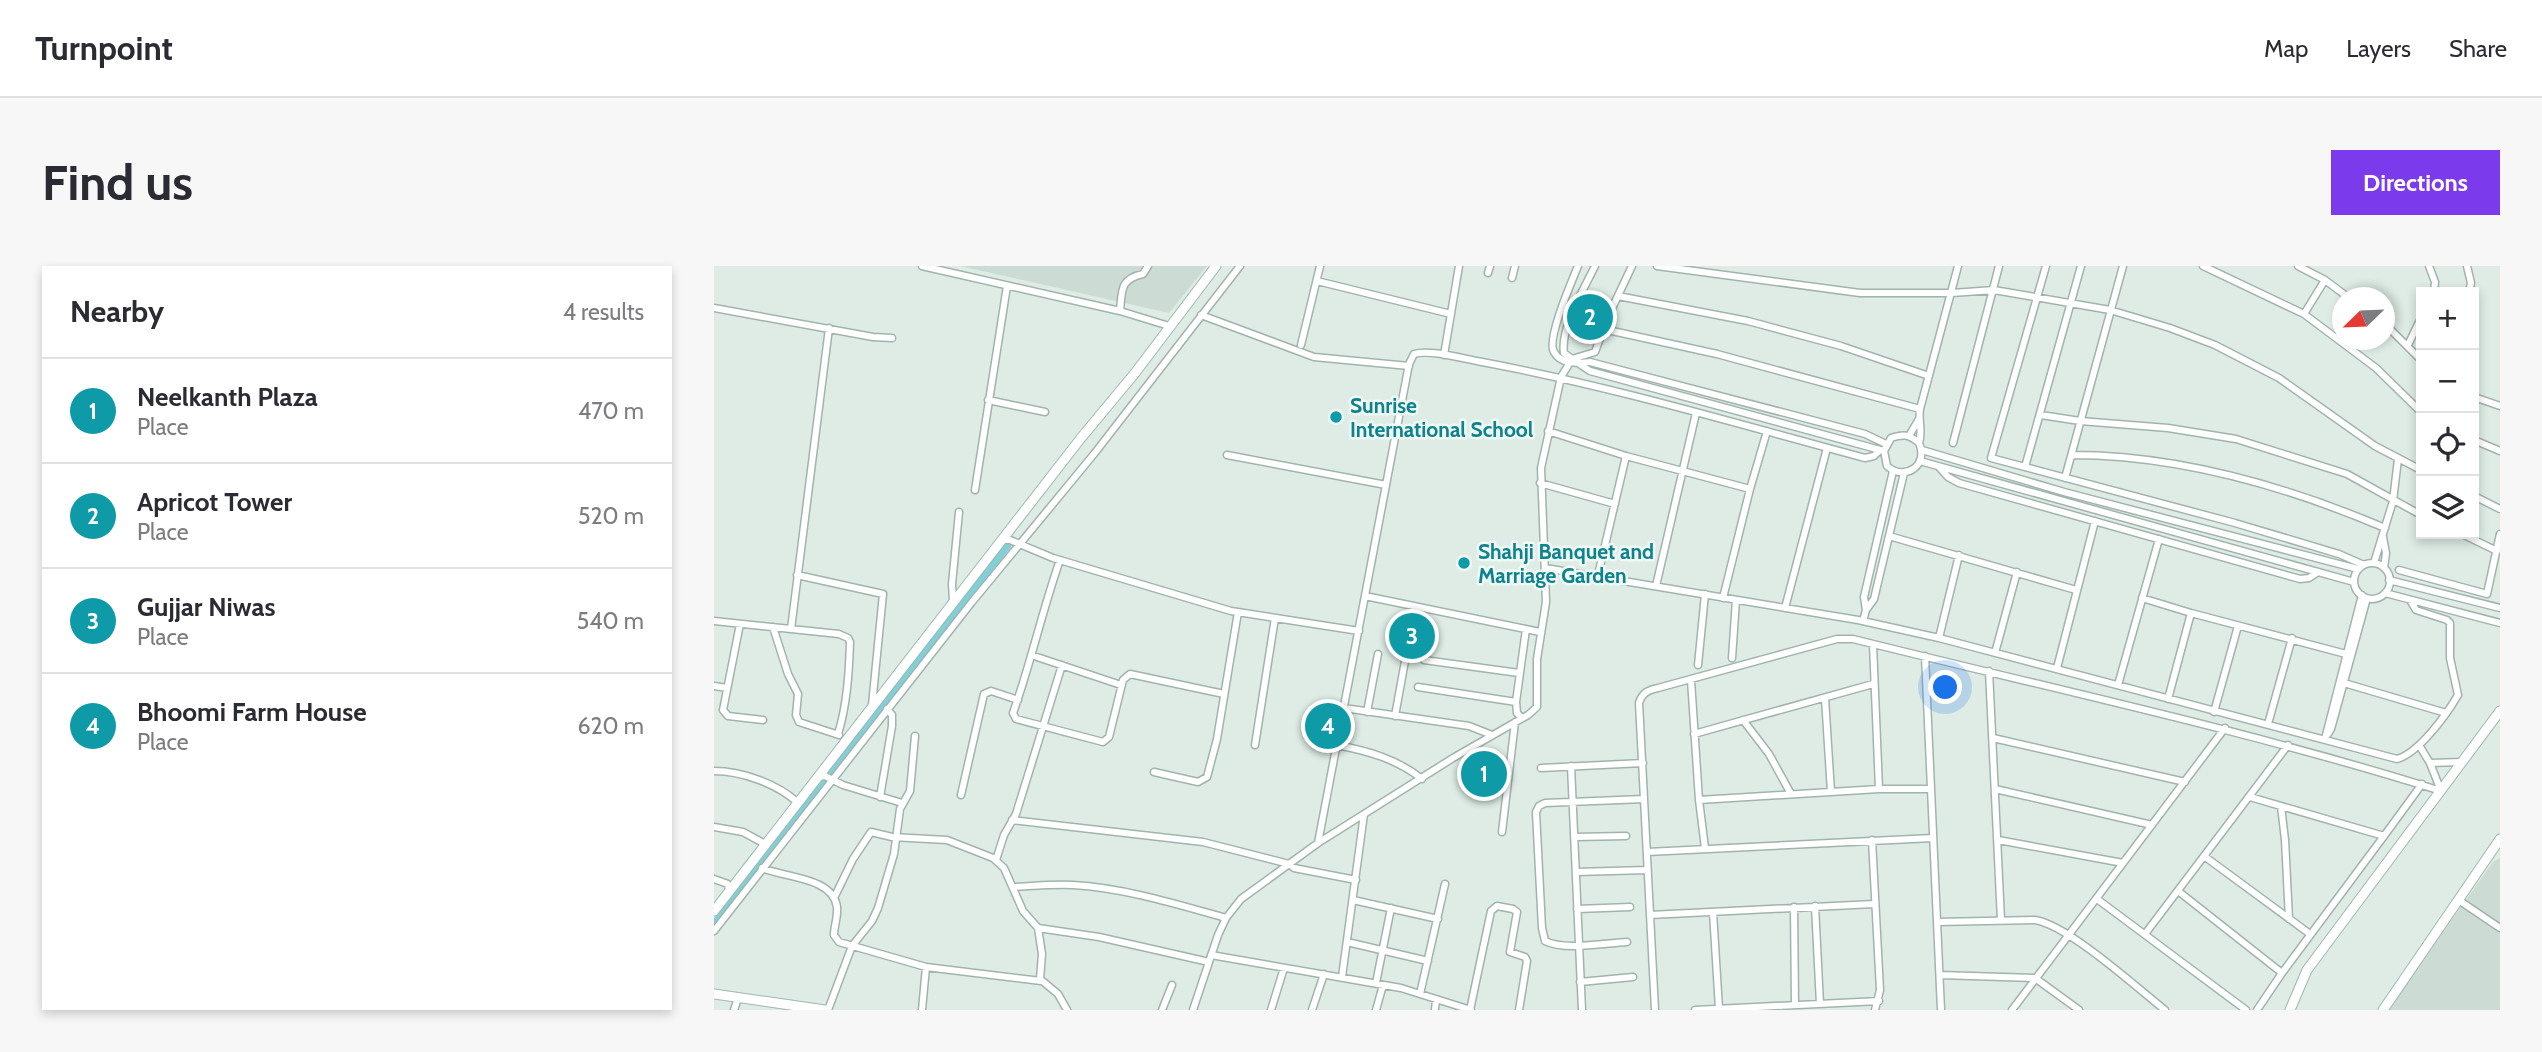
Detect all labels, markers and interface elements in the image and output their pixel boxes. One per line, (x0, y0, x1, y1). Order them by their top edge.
text: Turnpoint (35, 28, 173, 68)
text: Map (2264, 34, 2308, 63)
text: Layers (2346, 34, 2411, 63)
text: Share (2449, 34, 2507, 63)
button: Directions (2331, 150, 2500, 215)
text: Find us (42, 153, 193, 212)
north arrow (2332, 287, 2395, 350)
map controls (2416, 287, 2479, 539)
button: + (2416, 287, 2479, 350)
pin: 2 (1567, 291, 1613, 343)
text: Nearby (70, 293, 164, 330)
text: 4 results (563, 298, 644, 326)
button: − (2416, 350, 2479, 413)
text: Neelkanth Plaza (137, 381, 318, 413)
place label: Sunrise International School (1350, 393, 1534, 442)
text: 1 (89, 397, 97, 425)
text: 470 m (578, 397, 644, 425)
marker: Sunrise International School (1328, 409, 1344, 425)
text: Place (137, 413, 189, 441)
button: locate (2416, 413, 2479, 476)
button: layers (2416, 476, 2479, 539)
text: Apricot Tower (137, 486, 292, 518)
text: 2 (87, 502, 99, 530)
text: 520 m (578, 502, 644, 530)
text: Place (137, 518, 189, 546)
place label: Shahji Banquet and Marriage Garden (1478, 539, 1654, 588)
marker: Shahji Banquet and Marriage Garden (1456, 555, 1472, 571)
text: Gujjar Niwas (137, 591, 275, 623)
text: 3 (87, 607, 99, 635)
text: 540 m (577, 607, 644, 635)
pin: 3 (1389, 610, 1435, 662)
text: Place (137, 623, 189, 651)
your location (1928, 670, 1962, 704)
text: Bhoomi Farm House (137, 696, 367, 728)
pin: 4 (1305, 700, 1351, 752)
text: 4 (86, 712, 100, 740)
text: 620 m (577, 712, 644, 740)
text: Place (137, 728, 189, 756)
pin: 1 (1461, 748, 1507, 800)

